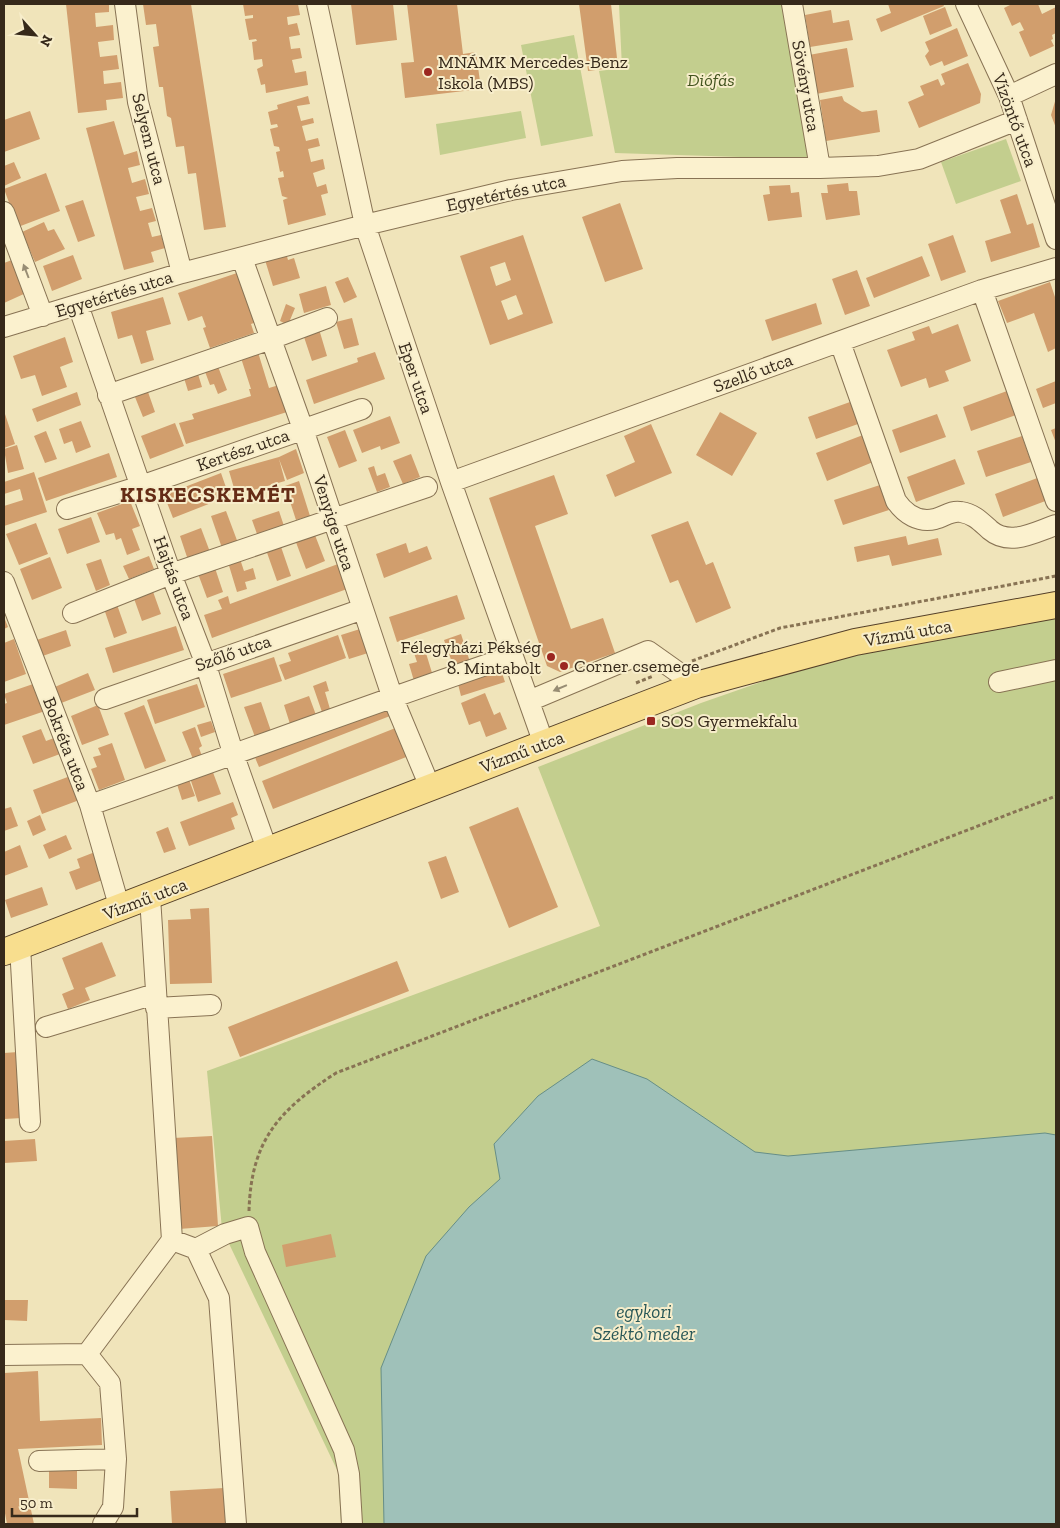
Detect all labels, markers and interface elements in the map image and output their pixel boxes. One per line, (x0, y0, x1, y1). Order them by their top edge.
north arrow (10, 10, 60, 60)
text: N (36, 32, 56, 50)
street label: Sövény utca (787, 39, 825, 134)
place label: MNÁMK Mercedes-Benz Iskola (MBS) (438, 51, 628, 94)
marker: MNÁMK Mercedes-Benz Iskola (MBS) (422, 66, 434, 78)
park label: Diófás (687, 69, 735, 91)
street label: Vízöntő utca (988, 69, 1042, 170)
street label: Selyem utca (127, 91, 171, 187)
street label: Egyetértés utca (444, 170, 568, 216)
one-way arrow (22, 263, 29, 278)
street label: Egyetértés utca (53, 266, 176, 322)
street label: Eper utca (394, 339, 439, 417)
street label: Szellő utca (710, 348, 796, 398)
street label: Kertész utca (194, 424, 292, 476)
street label: Venyige utca (308, 471, 360, 574)
district label: KISKECSKEMÉT (120, 481, 296, 508)
street label: Hajtás utca (149, 533, 199, 623)
street label: Vízmű utca (862, 614, 954, 652)
street label: Szőlő utca (192, 630, 274, 676)
place label: Félegyházi Pékség 8. Mintabolt (401, 636, 541, 679)
marker: Félegyházi Pékség 8. Mintabolt (545, 651, 557, 663)
place label: Corner csemege (574, 655, 700, 677)
marker: Corner csemege (558, 660, 570, 672)
one-way arrow (553, 685, 567, 693)
street label: Bokréta utca (38, 694, 94, 794)
place label: SOS Gyermekfalu (661, 710, 798, 732)
marker: SOS Gyermekfalu (645, 715, 657, 727)
street label: Vízmű utca (476, 726, 567, 778)
street label: Vízmű utca (99, 873, 190, 925)
water label: egykori Széktó meder (593, 1300, 696, 1345)
scale bar (12, 1486, 138, 1518)
text: 50 m (20, 1494, 53, 1512)

